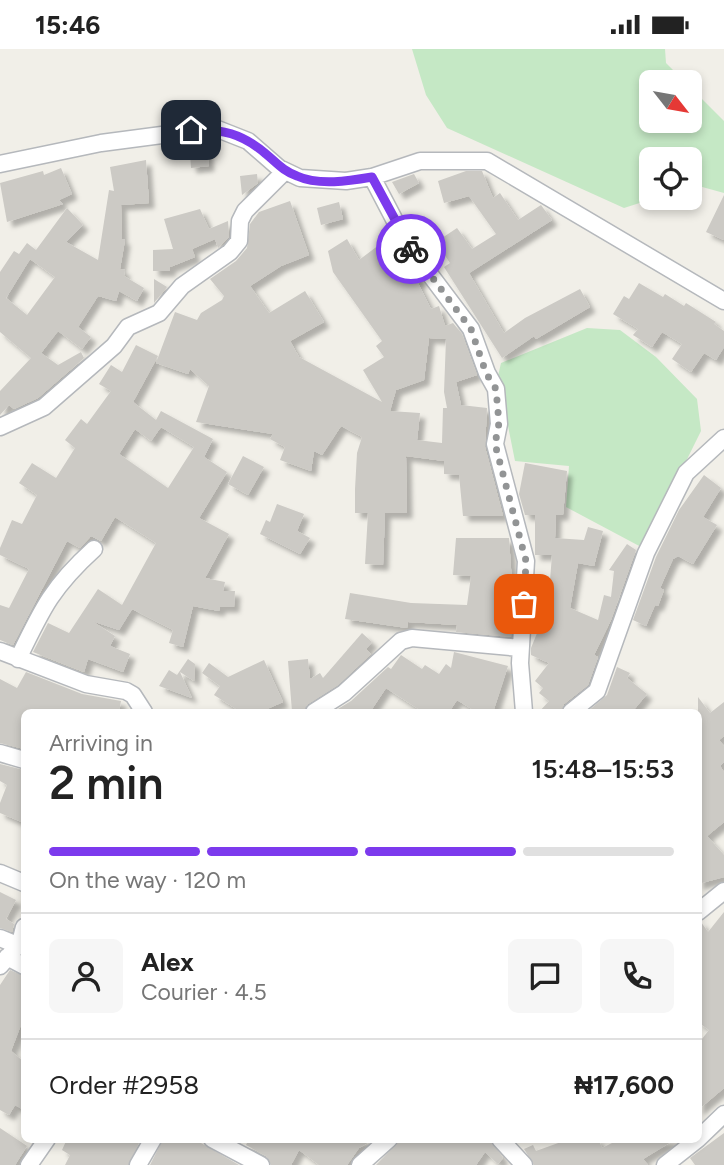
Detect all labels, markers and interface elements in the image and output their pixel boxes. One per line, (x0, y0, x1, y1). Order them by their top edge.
text: 15:46 (35, 9, 100, 41)
north arrow (639, 70, 702, 133)
map controls (639, 70, 702, 210)
pin (161, 100, 221, 160)
icon: home (172, 111, 210, 149)
button: locate (639, 147, 702, 210)
courier (376, 214, 446, 284)
icon: bike (392, 230, 430, 268)
pin (494, 574, 554, 634)
icon: bag (505, 585, 543, 623)
text: Arriving in (49, 729, 153, 757)
text: 15:48–15:53 (532, 753, 674, 785)
text: 2 min (49, 755, 164, 811)
text: On the way · 120 m (49, 866, 246, 894)
button: person (49, 939, 123, 1013)
button: chat (508, 939, 582, 1013)
button: phone (600, 939, 674, 1013)
text: Alex (141, 946, 194, 978)
text: Courier · 4.5 (141, 978, 267, 1006)
text: Order #2958 (49, 1069, 199, 1101)
text: ₦17,600 (574, 1069, 674, 1101)

